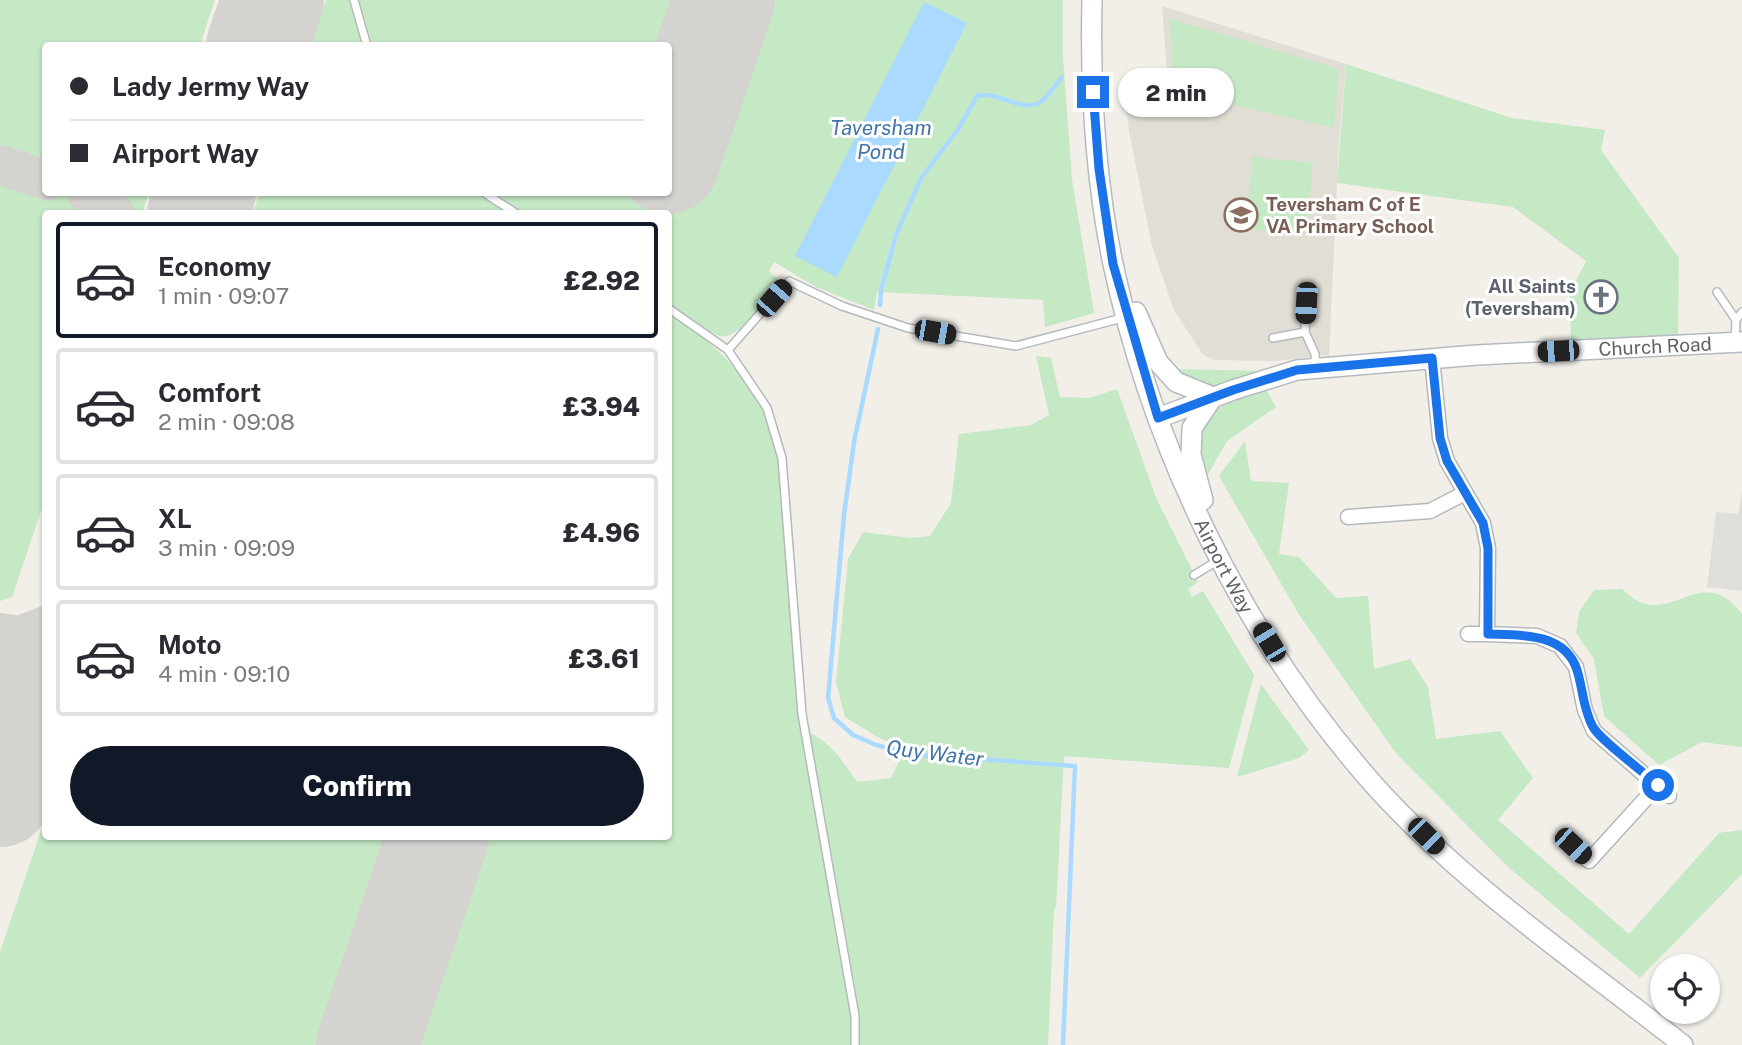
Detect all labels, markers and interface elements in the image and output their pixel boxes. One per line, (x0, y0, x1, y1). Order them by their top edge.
callout: 2 min (1118, 68, 1233, 116)
text: Lady Jermy Way (112, 71, 309, 102)
route end (1077, 76, 1109, 108)
text: 2 min (1145, 79, 1207, 106)
water label: Taversham Pond (830, 115, 932, 164)
text: Airport Way (112, 138, 259, 169)
place label: Teversham C of E VA Primary School (1266, 193, 1434, 237)
school or university icon: Teversham C of E VA Primary School (1222, 196, 1260, 234)
icon: car (74, 249, 137, 312)
text: Economy (158, 251, 271, 282)
text: £2.92 (564, 265, 640, 296)
car (753, 275, 796, 321)
place label: All Saints (Teversham) (1465, 275, 1576, 319)
church icon: All Saints (Teversham) (1582, 278, 1620, 316)
car (1295, 281, 1318, 325)
text: 1 min · 09:07 (158, 282, 289, 309)
car (913, 318, 958, 346)
street label: Church Road (1598, 333, 1712, 360)
car (1537, 339, 1580, 363)
icon: car (74, 375, 137, 438)
text: Comfort (158, 377, 261, 408)
text: £3.94 (563, 391, 640, 422)
text: 2 min · 09:08 (158, 408, 295, 435)
icon: car (74, 501, 137, 564)
text: XL (158, 503, 192, 534)
street label: Airport Way (1190, 515, 1258, 617)
text: £4.96 (563, 517, 640, 548)
text: 3 min · 09:09 (158, 534, 295, 561)
car (1250, 619, 1289, 665)
icon: car (74, 627, 137, 690)
text: Moto (158, 629, 221, 660)
text: £3.61 (568, 643, 640, 674)
text: 4 min · 09:10 (158, 660, 290, 687)
water label: Quy Water (885, 735, 986, 772)
button: Confirm (70, 746, 644, 826)
route start (1642, 769, 1674, 801)
car (1404, 814, 1449, 858)
car (1551, 824, 1596, 868)
map controls (1650, 954, 1720, 1024)
button: locate (1650, 954, 1720, 1024)

